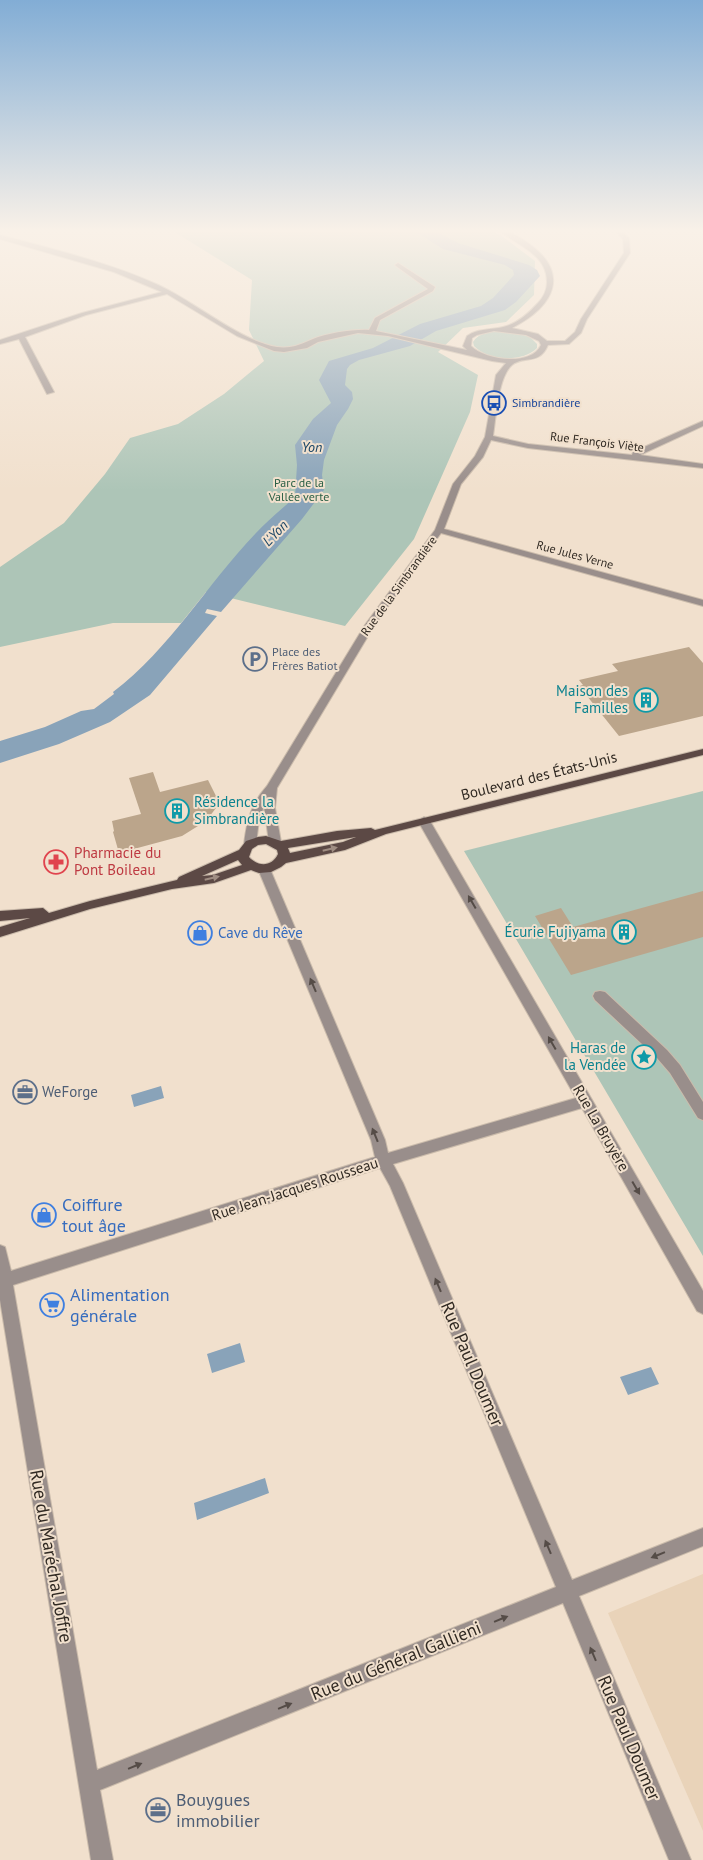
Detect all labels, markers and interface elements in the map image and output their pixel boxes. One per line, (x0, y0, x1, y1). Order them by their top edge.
bus stop icon: Simbrandière (481, 390, 507, 416)
place label: Simbrandière (512, 395, 580, 410)
street label: Rue François Viète (549, 428, 645, 455)
water label: Yon (302, 438, 322, 456)
park label: Parc de la Vallée verte (268, 475, 329, 504)
water label: L'Yon (258, 516, 292, 550)
street label: Rue de la Simbrandière (357, 533, 440, 638)
street label: Rue Jules Verne (535, 537, 615, 572)
place label: Place des Frères Batiot (272, 644, 338, 673)
parking icon: Place des Frères Batiot (242, 646, 268, 672)
place label: Maison des Familles (556, 681, 628, 717)
building icon: Maison des Familles (633, 687, 659, 713)
street label: Boulevard des États-Unis (459, 747, 619, 804)
place label: Résidence la Simbrandière (194, 792, 279, 828)
building icon: Résidence la Simbrandière (164, 798, 190, 824)
place label: Pharmacie du Pont Boileau (74, 843, 161, 879)
one-way arrow (323, 845, 339, 853)
pharmacy icon: Pharmacie du Pont Boileau (43, 849, 69, 875)
one-way arrow (204, 874, 219, 882)
one-way arrow (467, 896, 476, 909)
building icon: Écurie Fujiyama (611, 919, 637, 945)
shop icon: Cave du Rêve (187, 920, 213, 946)
place label: Écurie Fujiyama (504, 922, 606, 941)
place label: Cave du Rêve (218, 923, 303, 942)
one-way arrow (308, 978, 316, 992)
one-way arrow (548, 1037, 557, 1050)
place label: Haras de la Vendée (564, 1038, 626, 1074)
place icon: Haras de la Vendée (631, 1044, 657, 1070)
office icon: WeForge (12, 1079, 38, 1105)
street label: Rue La Bruyère (569, 1081, 634, 1174)
place label: WeForge (42, 1082, 98, 1101)
one-way arrow (371, 1128, 379, 1142)
street label: Rue Jean-Jacques Rousseau (209, 1153, 380, 1224)
one-way arrow (631, 1182, 640, 1195)
place label: Coiffure tout âge (62, 1193, 126, 1237)
shop icon: Coiffure tout âge (31, 1202, 57, 1228)
one-way arrow (434, 1277, 442, 1292)
place label: Alimentation générale (70, 1283, 170, 1327)
supermarket icon: Alimentation générale (39, 1292, 65, 1318)
street label: Rue Paul Doumer (436, 1298, 509, 1430)
street label: Rue du Maréchal Joffre (25, 1468, 78, 1644)
one-way arrow (544, 1540, 552, 1554)
one-way arrow (650, 1551, 665, 1559)
one-way arrow (494, 1615, 509, 1623)
street label: Rue du Général Gallieni (307, 1616, 484, 1705)
one-way arrow (589, 1647, 597, 1661)
street label: Rue Paul Doumer (593, 1672, 666, 1804)
one-way arrow (278, 1701, 293, 1709)
one-way arrow (128, 1762, 143, 1770)
place label: Bouygues immobilier (176, 1788, 260, 1832)
office icon: Bouygues immobilier (145, 1797, 171, 1823)

